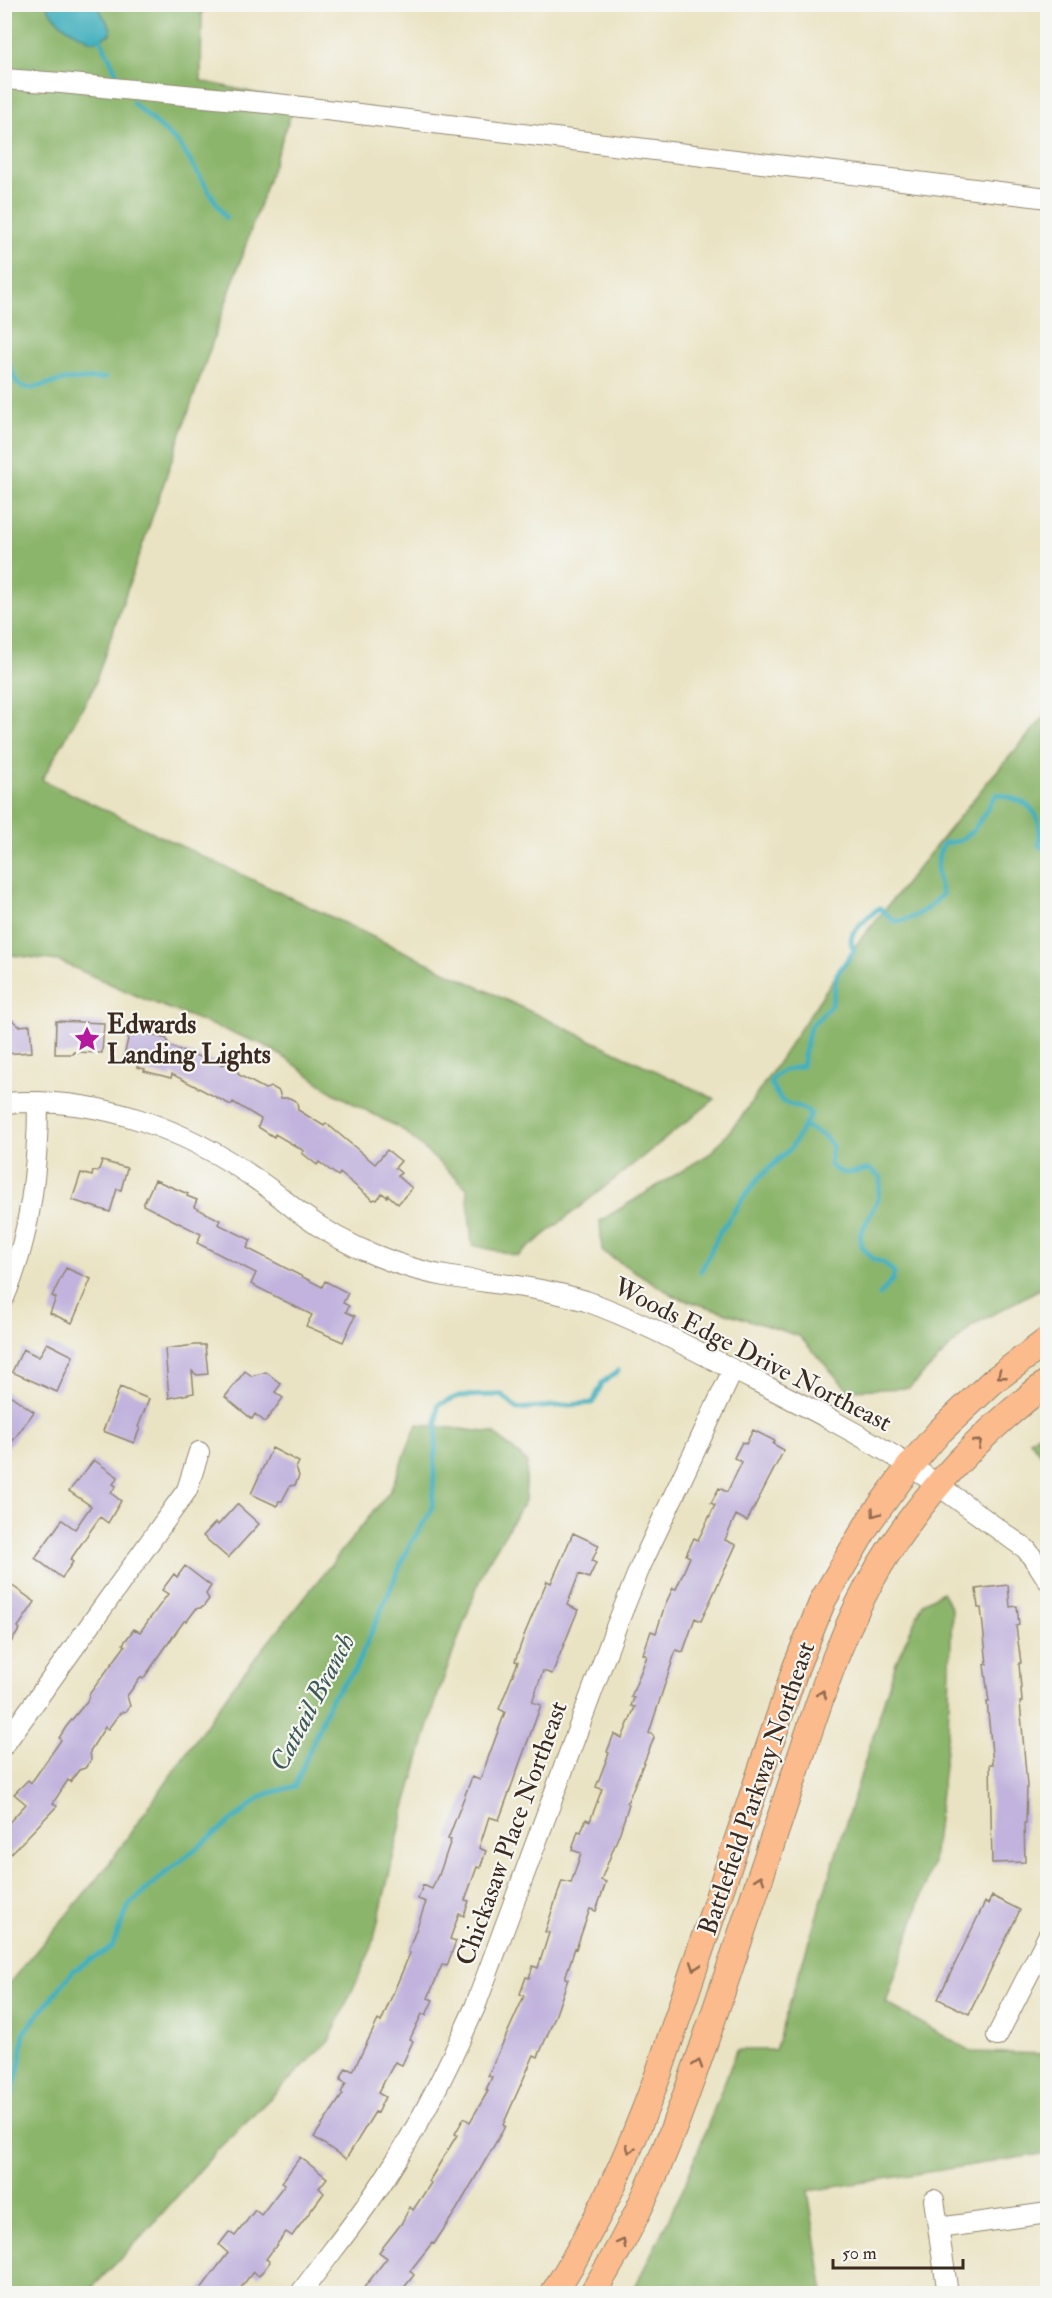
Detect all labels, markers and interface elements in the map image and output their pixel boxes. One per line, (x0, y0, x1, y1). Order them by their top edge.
place label: Edwards Landing Lights (107, 1009, 271, 1072)
place icon: Edwards Landing Lights (72, 1024, 102, 1054)
street label: Woods Edge Drive Northeast (607, 1270, 897, 1439)
one-way arrow (996, 1368, 1007, 1379)
one-way arrow (971, 1439, 982, 1450)
one-way arrow (871, 1507, 882, 1518)
water label: Cattail Branch (262, 1628, 362, 1777)
street label: Battlefield Parkway Northeast (692, 1637, 822, 1939)
one-way arrow (815, 1689, 827, 1700)
street label: Chickasaw Place Northeast (449, 1697, 575, 1970)
one-way arrow (752, 1874, 765, 1885)
one-way arrow (690, 1960, 702, 1971)
one-way arrow (690, 2059, 703, 2070)
one-way arrow (625, 2143, 637, 2154)
scale bar (833, 2232, 964, 2270)
one-way arrow (615, 2239, 626, 2249)
text: 50 m (842, 2242, 877, 2265)

